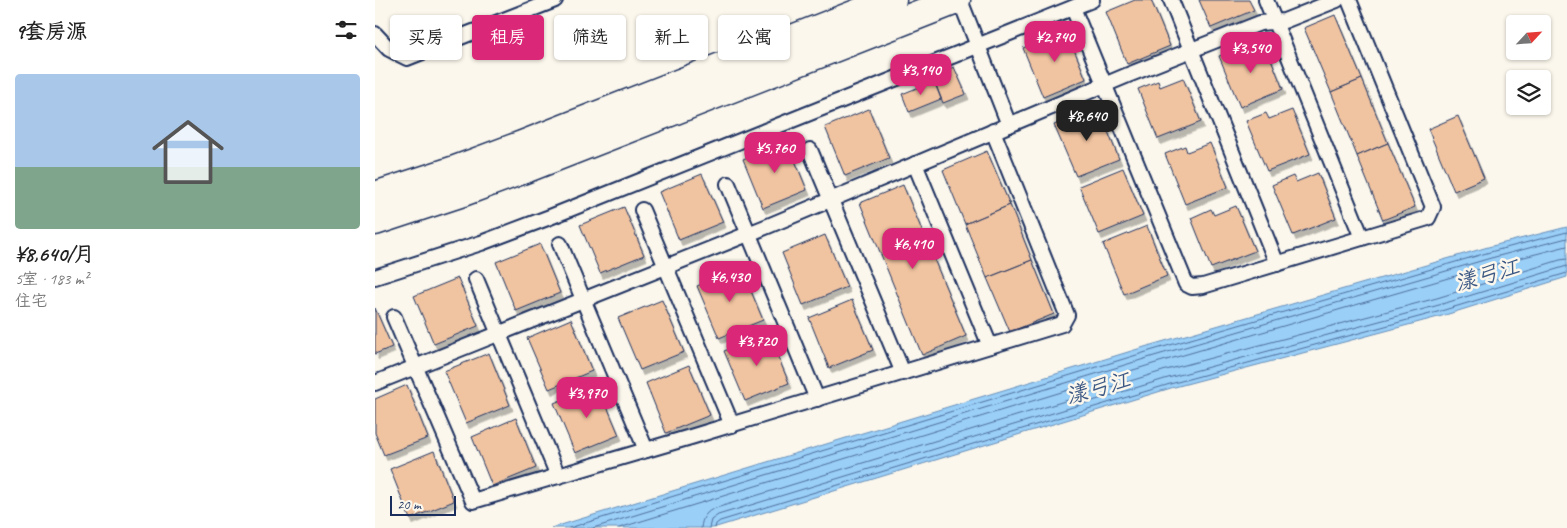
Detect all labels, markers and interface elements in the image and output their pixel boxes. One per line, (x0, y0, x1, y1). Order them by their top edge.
chip: 买房 (390, 15, 462, 60)
chip: 租房 (472, 15, 544, 60)
chip: 筛选 (554, 15, 626, 60)
chip: 新上 (636, 15, 708, 60)
chip: 公寓 (718, 15, 790, 60)
north arrow (1506, 15, 1551, 60)
map controls (1506, 15, 1551, 115)
icon: filters (332, 16, 360, 44)
text: 9套房源 (15, 18, 87, 44)
pin: ¥2,740 (1014, 20, 1096, 63)
text: ¥2,740 (1035, 27, 1075, 47)
pin: ¥3,540 (1210, 32, 1292, 74)
text: ¥3,540 (1232, 38, 1270, 58)
pin: ¥3,140 (880, 54, 962, 96)
text: ¥3,140 (901, 60, 941, 80)
button: layers (1506, 70, 1551, 115)
pin: ¥8,640 (1046, 100, 1128, 142)
text: ¥8,640 (1067, 106, 1107, 126)
icon: home (143, 107, 233, 197)
pin: ¥5,760 (734, 132, 816, 174)
text: ¥5,760 (755, 138, 795, 158)
pin: ¥6,410 (872, 228, 954, 270)
text: ¥6,410 (893, 234, 933, 254)
text: ¥8,640/月 (15, 241, 95, 267)
water label: 漾弓江 (1451, 252, 1524, 298)
pin: ¥6,430 (689, 260, 771, 303)
text: ¥6,430 (710, 267, 750, 287)
text: 5室 · 183 m² (15, 269, 89, 289)
text: 住宅 (15, 291, 47, 311)
pin: ¥3,720 (716, 324, 798, 367)
text: ¥3,720 (737, 331, 777, 351)
water label: 漾弓江 (1062, 365, 1135, 411)
pin: ¥3,970 (546, 376, 628, 419)
text: ¥3,970 (568, 383, 606, 403)
scale bar (390, 493, 456, 516)
text: 20 m (397, 496, 421, 513)

